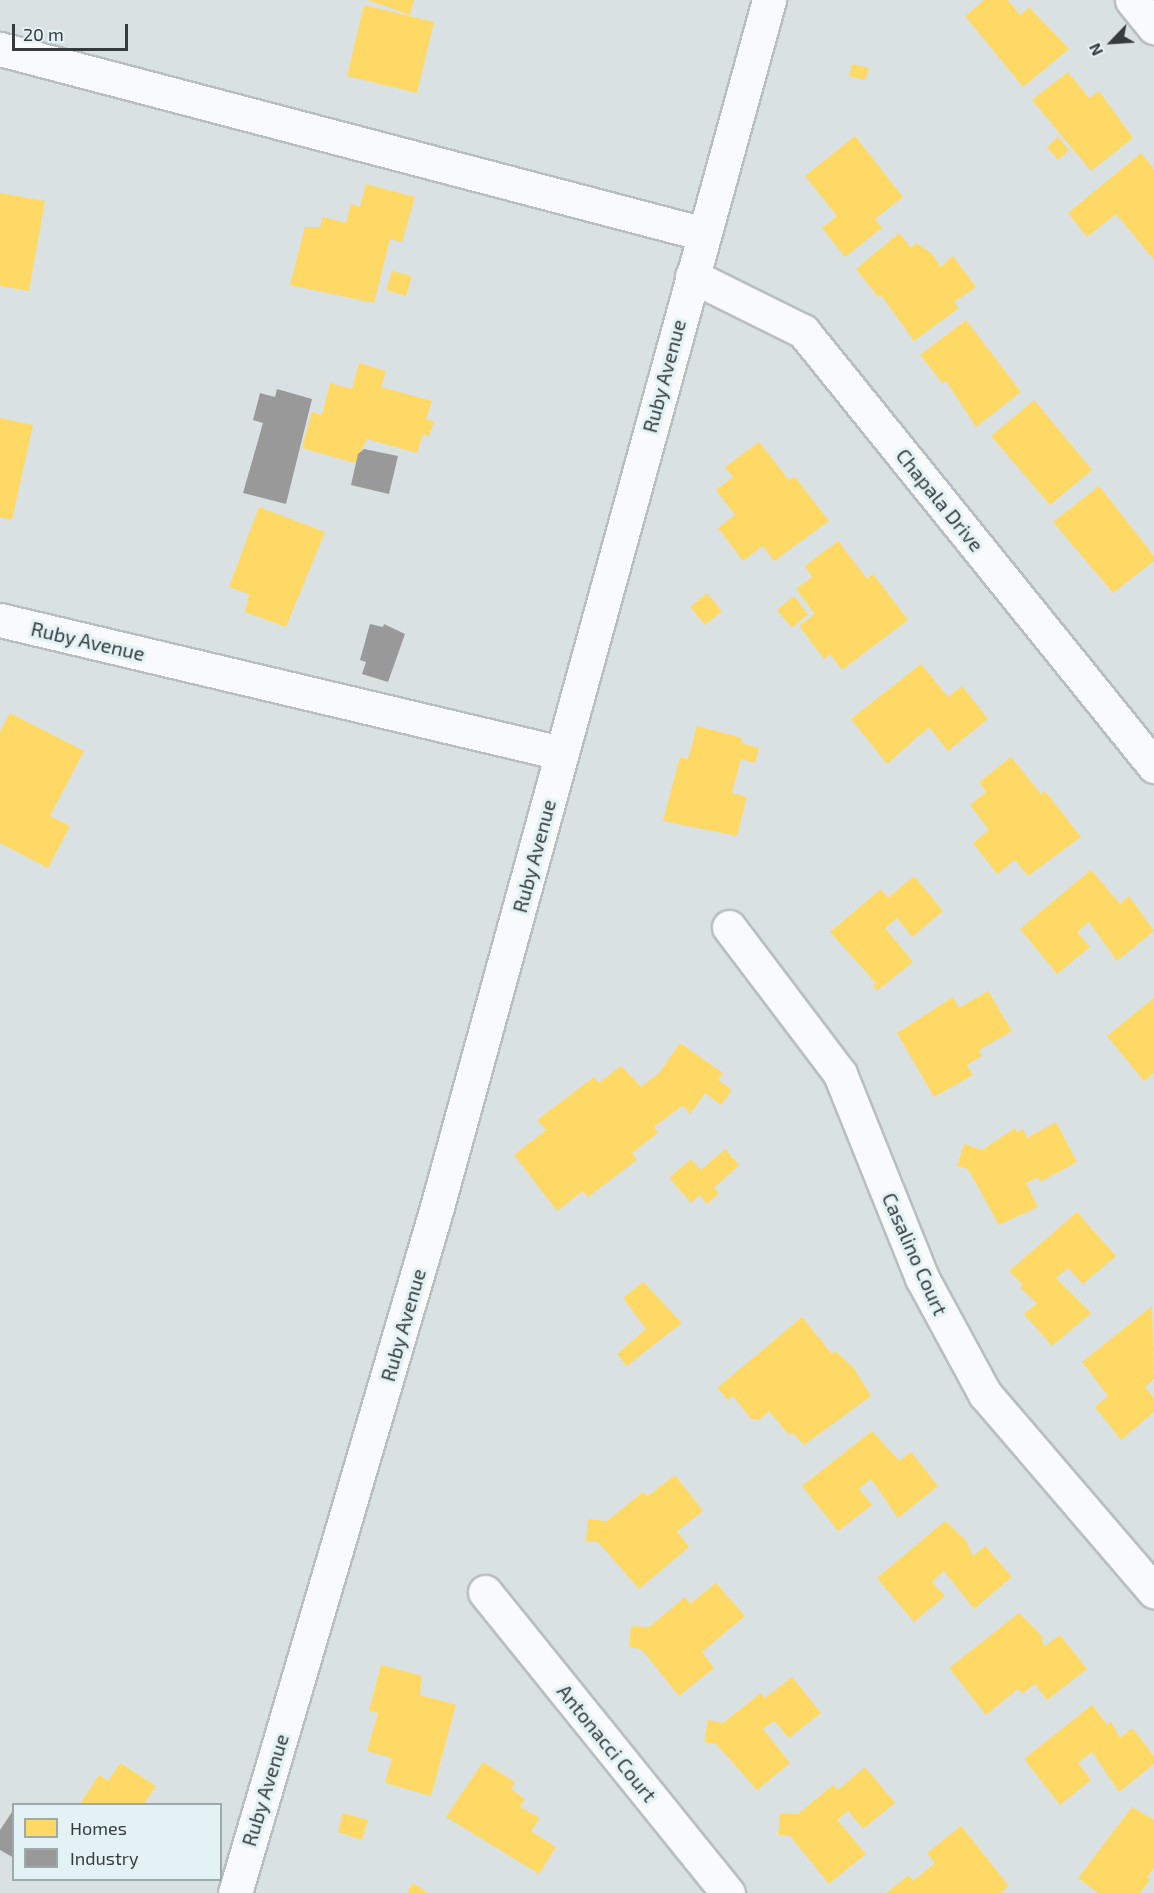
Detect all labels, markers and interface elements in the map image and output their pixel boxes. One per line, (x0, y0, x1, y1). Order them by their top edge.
scale bar (15, 12, 130, 50)
north arrow (1082, 12, 1142, 72)
text: 20 m (23, 23, 64, 45)
text: N (1084, 41, 1106, 59)
street label: Ruby Avenue (637, 316, 691, 436)
street label: Chapala Drive (891, 444, 989, 556)
street label: Ruby Avenue (28, 616, 148, 666)
street label: Ruby Avenue (507, 796, 561, 916)
street label: Casalino Court (877, 1189, 953, 1319)
street label: Ruby Avenue (375, 1265, 431, 1385)
street label: Antonacci Court (552, 1679, 662, 1807)
street label: Ruby Avenue (236, 1730, 294, 1850)
legend (12, 1803, 222, 1881)
text: Homes (70, 1817, 127, 1839)
text: Industry (70, 1847, 139, 1869)

